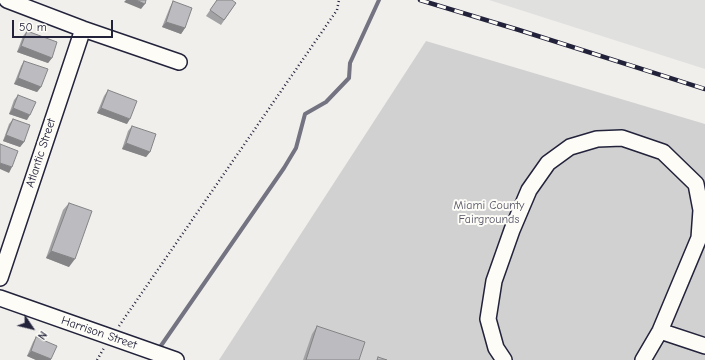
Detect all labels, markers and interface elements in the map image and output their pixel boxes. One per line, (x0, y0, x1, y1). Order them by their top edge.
scale bar (14, 12, 115, 38)
text: 50 m (19, 20, 47, 34)
street label: Atlantic Street (23, 117, 59, 189)
park label: Miami County Fairgrounds (454, 199, 524, 227)
north arrow (12, 308, 52, 348)
street label: Harrison Street (59, 313, 139, 353)
text: N (35, 328, 50, 342)

